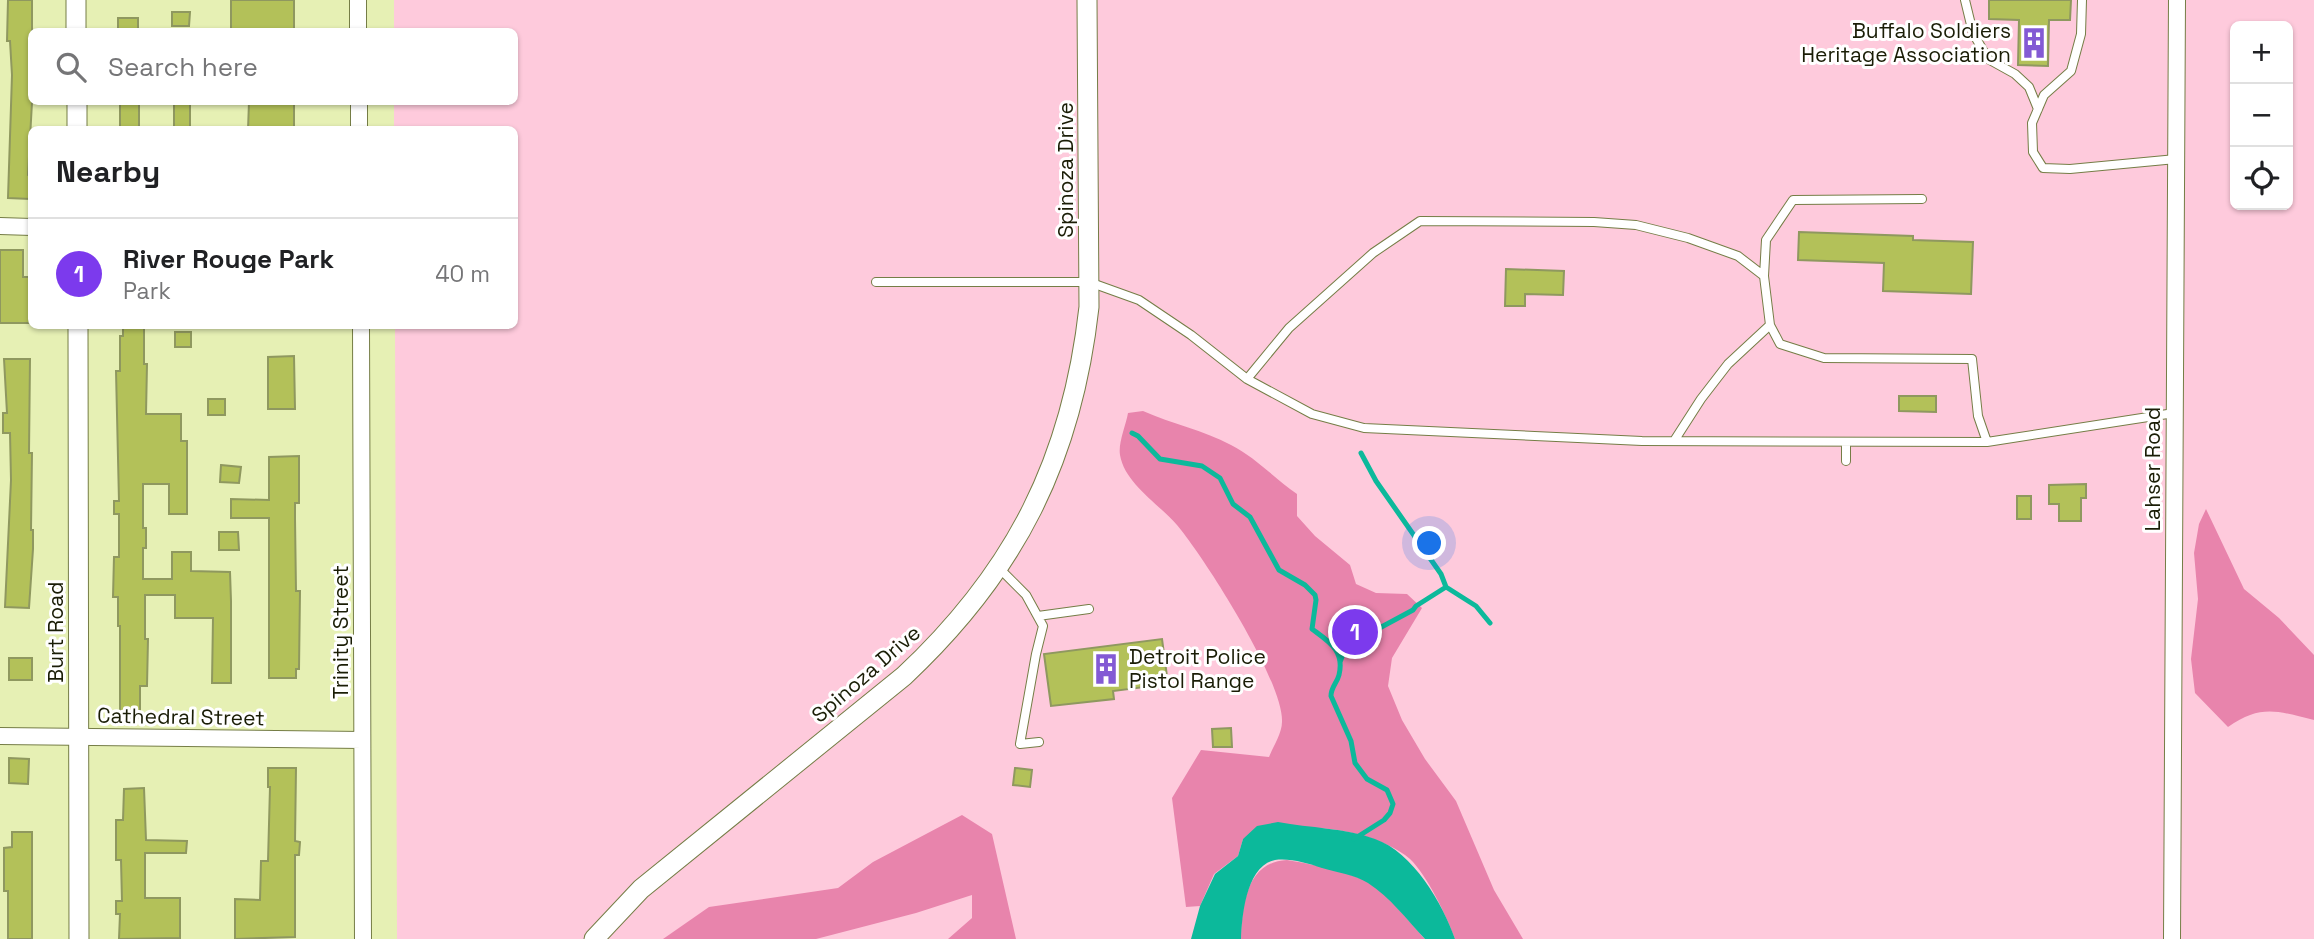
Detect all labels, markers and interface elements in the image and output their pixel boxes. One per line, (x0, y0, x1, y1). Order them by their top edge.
place label: Buffalo Soldiers Heritage Association (1801, 17, 2011, 68)
map controls (2230, 21, 2293, 210)
button: + (2230, 21, 2293, 84)
building icon: Buffalo Soldiers Heritage Association (2017, 26, 2051, 60)
search box (28, 28, 518, 105)
icon: search (52, 48, 90, 86)
text: Search here (108, 50, 258, 84)
button: − (2230, 84, 2293, 147)
street label: Spinoza Drive (1052, 102, 1079, 238)
button: locate (2230, 147, 2293, 210)
text: Nearby (56, 152, 160, 191)
text: River Rouge Park (123, 242, 334, 276)
text: 1 (74, 259, 84, 289)
text: 40 m (435, 259, 490, 289)
text: Park (123, 276, 171, 306)
street label: Lahser Road (2139, 407, 2166, 531)
your location (1412, 526, 1446, 560)
street label: Trinity Street (327, 565, 354, 699)
street label: Burt Road (42, 581, 69, 683)
pin: 1 (1332, 606, 1378, 658)
street label: Spinoza Drive (806, 619, 926, 728)
place label: Detroit Police Pistol Range (1129, 643, 1266, 694)
building icon: Detroit Police Pistol Range (1089, 652, 1123, 686)
street label: Cathedral Street (97, 702, 265, 731)

